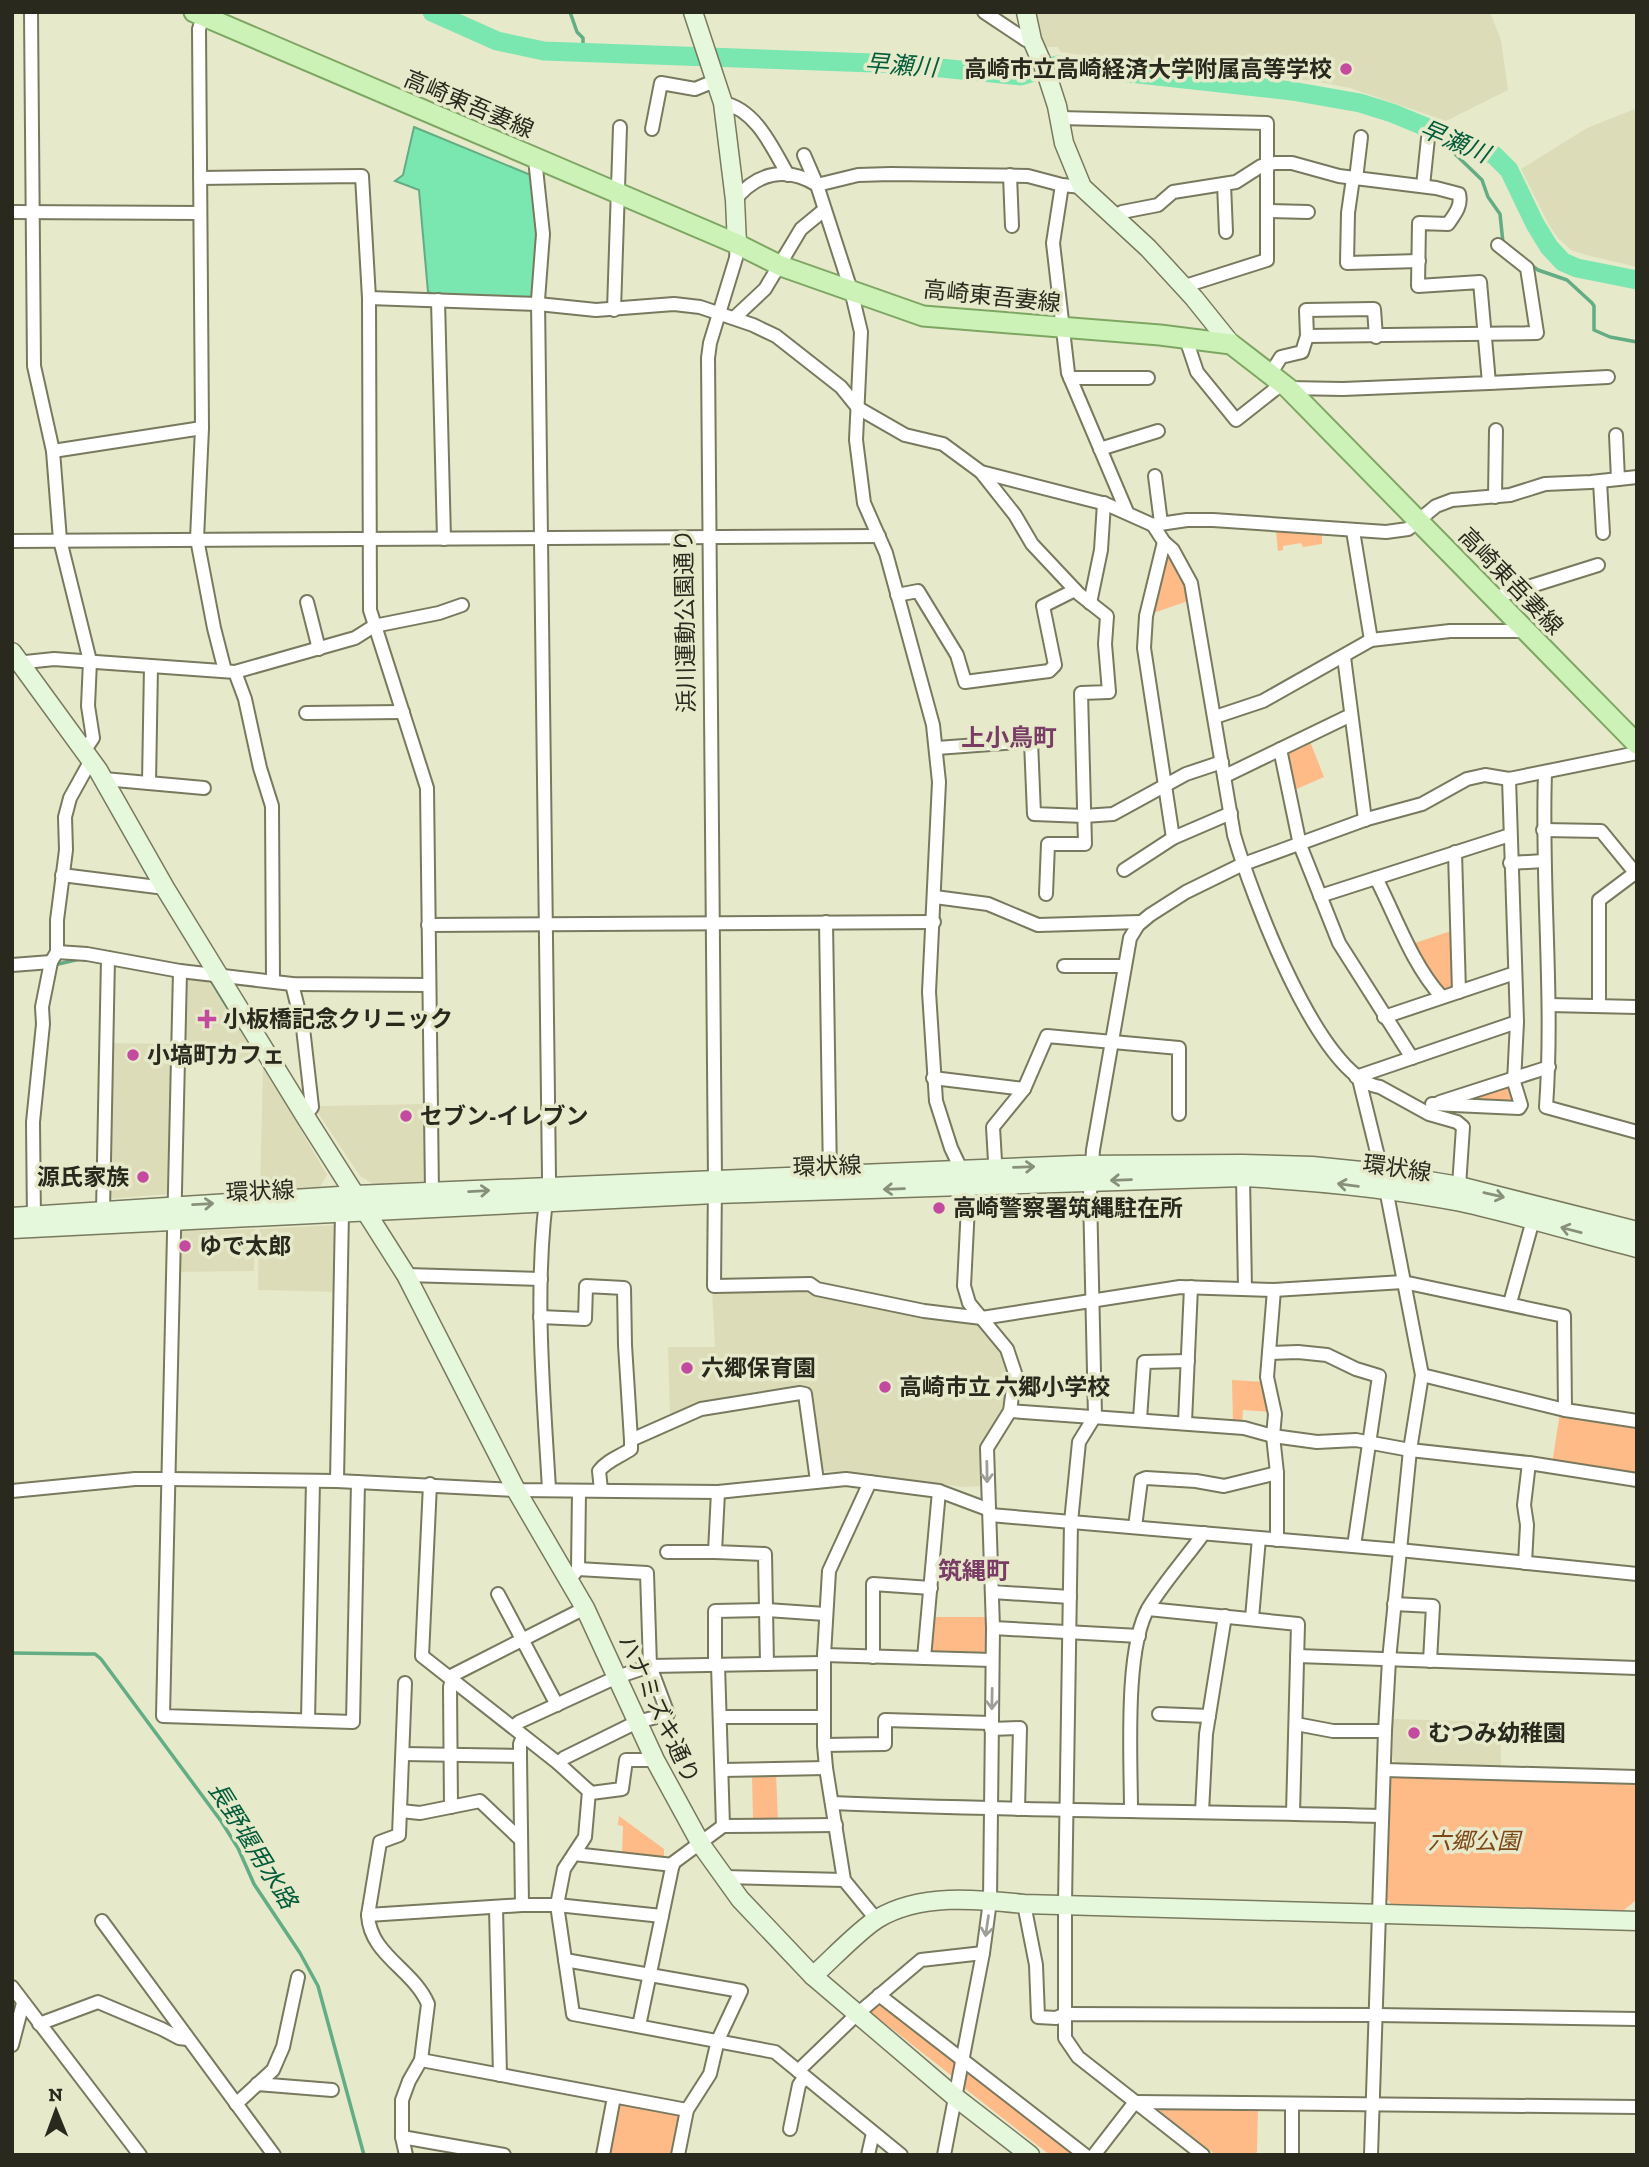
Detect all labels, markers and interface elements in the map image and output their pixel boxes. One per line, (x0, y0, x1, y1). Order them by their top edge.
water label: 早瀬川 (864, 48, 941, 82)
place label: 高崎市立高崎経済大学附属高等学校 (964, 55, 1332, 83)
marker: 高崎市立高崎経済大学附属高等学校 (1338, 61, 1354, 77)
street label: 高崎東吾妻線 (400, 64, 538, 144)
water label: 早瀬川 (1416, 114, 1497, 170)
street label: 高崎東吾妻線 (922, 275, 1062, 317)
street label: 高崎東吾妻線 (1453, 522, 1569, 640)
street label: 浜川運動公園通り (669, 529, 701, 713)
district label: 上小鳥町 (961, 723, 1057, 752)
place label: 小板橋記念クリニック (223, 1005, 453, 1033)
marker: 小板橋記念クリニック (197, 1009, 217, 1029)
place label: 小塙町カフェ (147, 1041, 285, 1069)
marker: 小塙町カフェ (125, 1047, 141, 1063)
place label: セブン-イレブン (420, 1102, 588, 1130)
marker: セブン-イレブン (398, 1108, 414, 1124)
street label: 環状線 (1361, 1149, 1433, 1187)
street label: 環状線 (792, 1151, 862, 1181)
one-way arrow (1012, 1161, 1035, 1174)
place label: 源氏家族 (37, 1163, 129, 1191)
marker: 源氏家族 (135, 1169, 151, 1185)
one-way arrow (1110, 1173, 1133, 1186)
street label: 環状線 (225, 1175, 295, 1207)
one-way arrow (1337, 1179, 1360, 1192)
one-way arrow (882, 1182, 905, 1195)
one-way arrow (467, 1184, 490, 1197)
one-way arrow (1482, 1188, 1505, 1202)
place label: 高崎警察署筑縄駐在所 (953, 1194, 1183, 1222)
one-way arrow (191, 1198, 214, 1211)
marker: 高崎警察署筑縄駐在所 (931, 1200, 947, 1216)
one-way arrow (1560, 1223, 1583, 1236)
place label: ゆで太郎 (199, 1232, 291, 1260)
marker: ゆで太郎 (177, 1238, 193, 1254)
place label: 六郷保育園 (701, 1354, 816, 1382)
marker: 六郷保育園 (679, 1360, 695, 1376)
place label: 高崎市立 六郷小学校 (899, 1373, 1110, 1401)
marker: 高崎市立 六郷小学校 (877, 1379, 893, 1395)
one-way arrow (980, 1461, 994, 1484)
district label: 筑縄町 (938, 1556, 1010, 1585)
street label: ハナミズキ通り (612, 1630, 706, 1788)
one-way arrow (985, 1687, 998, 1710)
place label: むつみ幼稚園 (1428, 1719, 1566, 1747)
marker: むつみ幼稚園 (1406, 1725, 1422, 1741)
water label: 長野堰用水路 (203, 1776, 305, 1915)
park label: 六郷公園 (1428, 1827, 1523, 1855)
one-way arrow (980, 1915, 993, 1937)
north arrow (21, 2076, 91, 2146)
text: N (48, 2083, 63, 2106)

